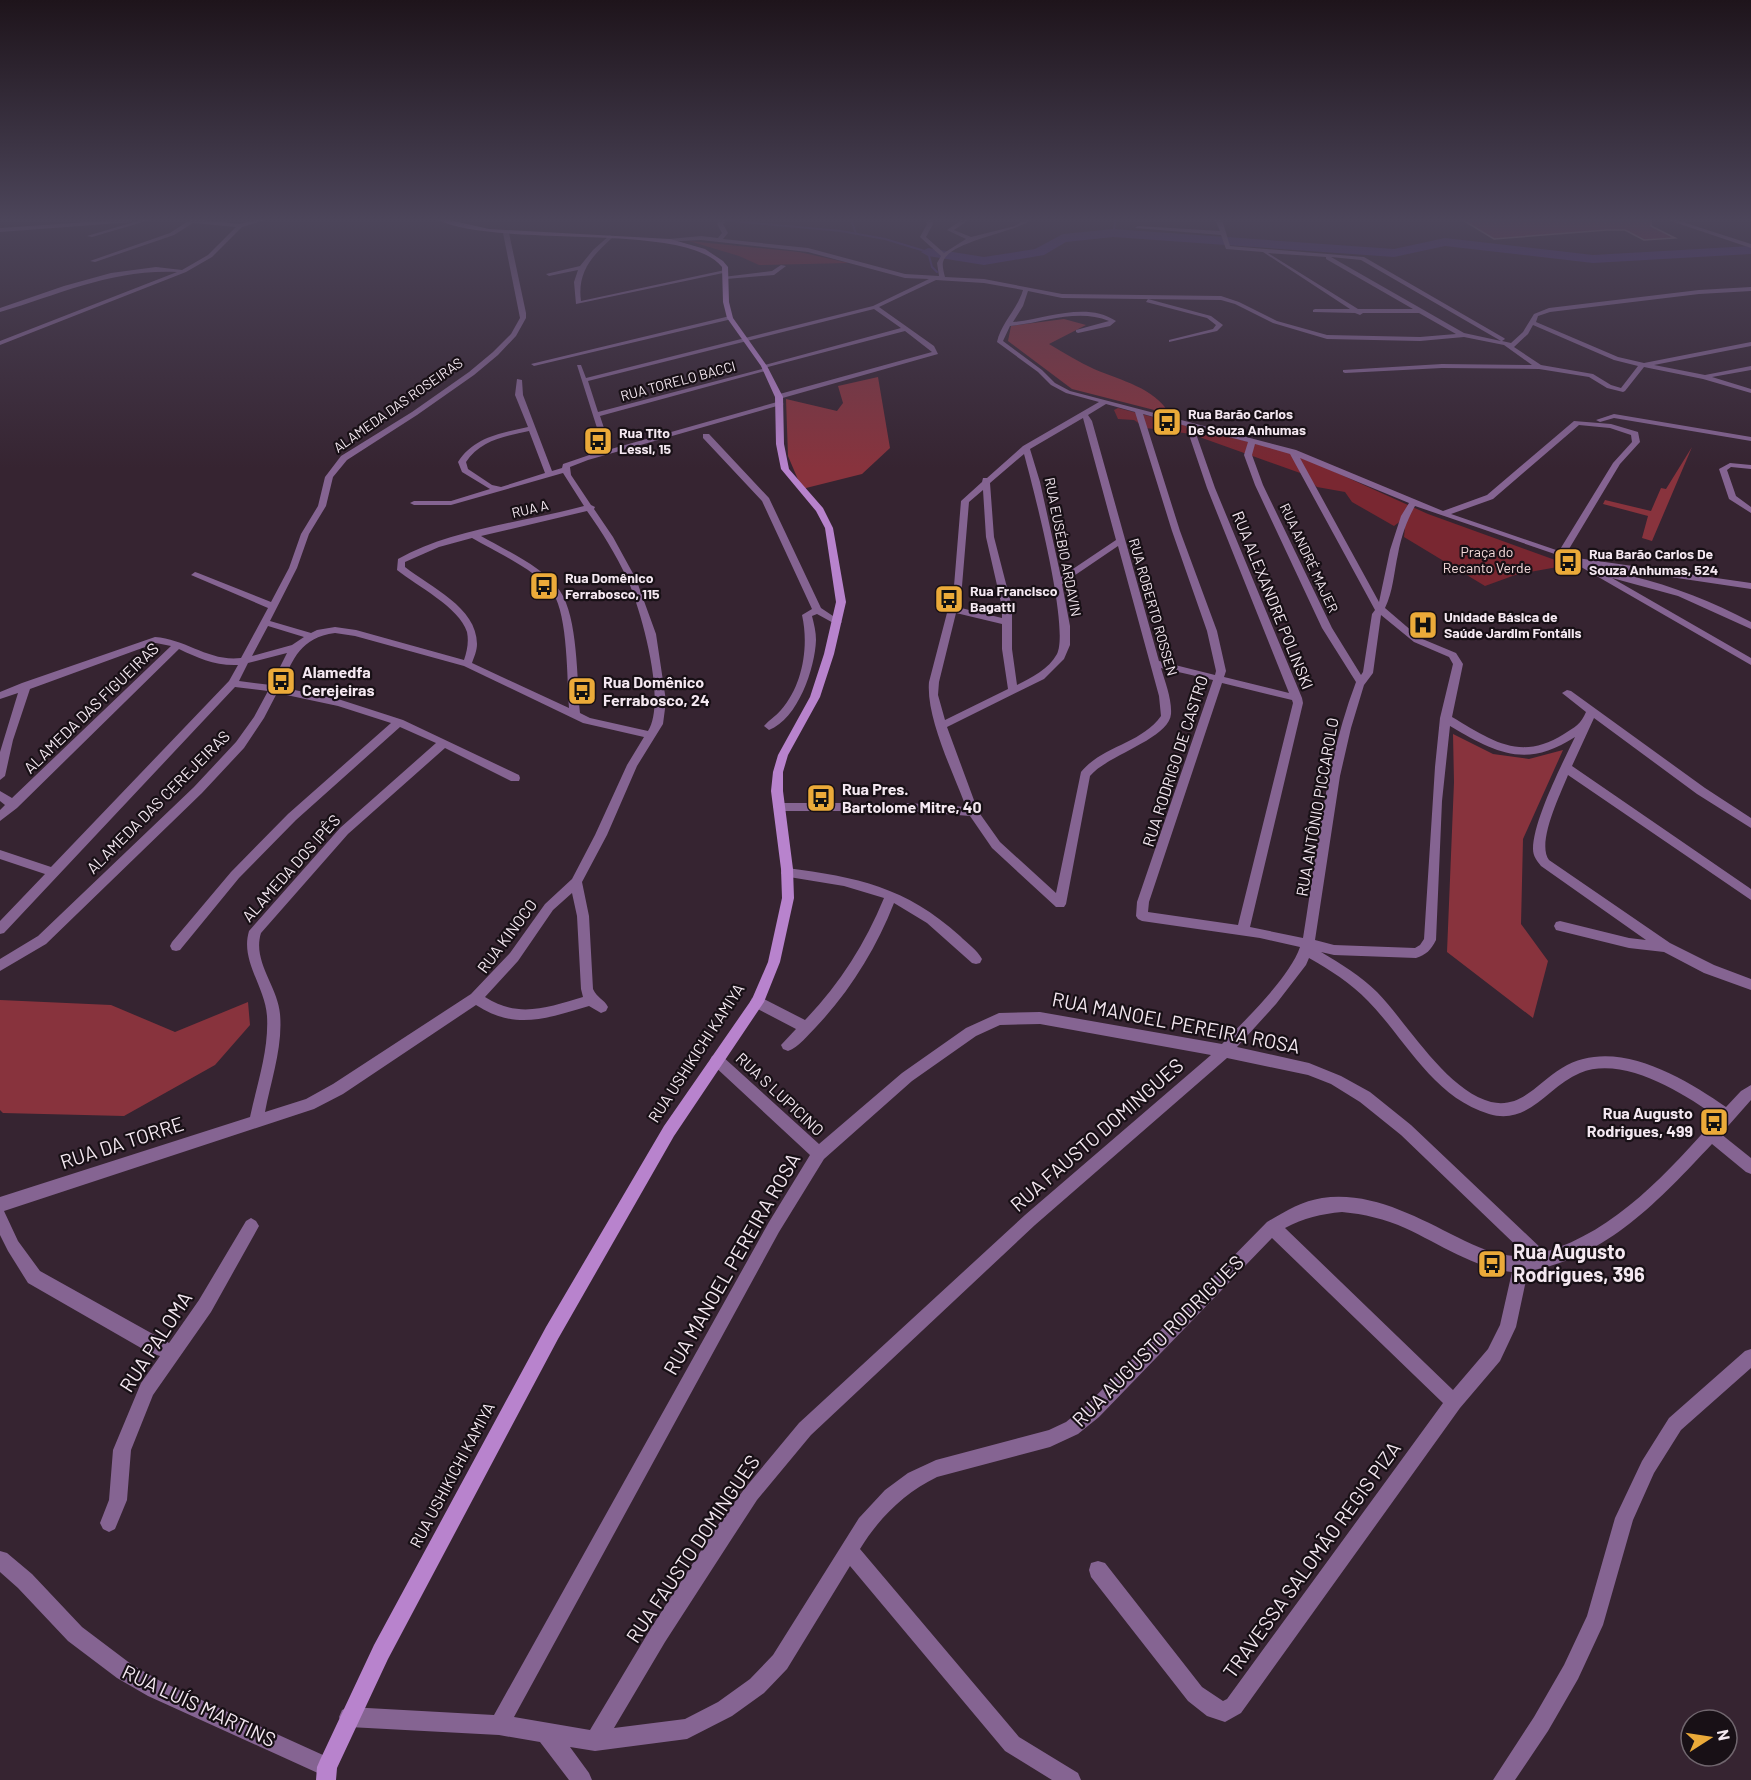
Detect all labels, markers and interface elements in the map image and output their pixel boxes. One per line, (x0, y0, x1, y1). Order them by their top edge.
street label: ALAMEDA DAS ROSEIRAS (330, 354, 466, 456)
street label: RUA TORELO BACCI (618, 357, 737, 404)
place label: Rua Barão Carlos De Souza Anhumas (1188, 405, 1306, 438)
bus stop icon: Rua Barão Carlos De Souza Anhumas (1151, 406, 1183, 438)
place label: Rua Tito Lessi, 15 (619, 424, 672, 457)
bus stop icon: Rua Tito Lessi, 15 (582, 425, 614, 457)
street label: RUA EUSÉBIO ARDAVIN (1042, 476, 1085, 618)
street label: RUA A (510, 496, 550, 521)
street label: RUA ANDRÉ MAJER (1277, 500, 1342, 615)
street label: RUA ALEXANDRE POLINSKI (1229, 508, 1318, 692)
street label: RUA ROBERTO ROSSEN (1126, 536, 1181, 678)
park label: Praça do Recanto Verde (1443, 543, 1531, 576)
place label: Rua Barão Carlos De Souza Anhumas, 524 (1589, 545, 1718, 578)
bus stop icon: Rua Barão Carlos De Souza Anhumas, 524 (1552, 546, 1584, 578)
place label: Rua Domênico Ferrabosco, 115 (565, 569, 660, 602)
bus stop icon: Rua Domênico Ferrabosco, 115 (528, 570, 560, 602)
place label: Rua Francisco Bagatti (970, 582, 1058, 615)
bus stop icon: Rua Francisco Bagatti (933, 583, 965, 615)
place label: Unidade Básica de Saúde Jardim Fontális (1444, 608, 1582, 641)
hospital icon: Unidade Básica de Saúde Jardim Fontális (1407, 609, 1439, 641)
street label: ALAMEDA DAS FIGUEIRAS (19, 638, 162, 777)
place label: Alamedfa Cerejeiras (302, 662, 375, 699)
bus stop icon: Alamedfa Cerejeiras (265, 665, 297, 697)
place label: Rua Domênico Ferrabosco, 24 (603, 672, 710, 709)
street label: RUA RODRIGO DE CASTRO (1138, 673, 1211, 849)
bus stop icon: Rua Domênico Ferrabosco, 24 (566, 675, 598, 707)
street label: RUA ANTÔNIO PICCAROLO (1291, 716, 1342, 898)
street label: ALAMEDA DAS CEREJEIRAS (82, 726, 233, 877)
place label: Rua Pres. Bartolome Mitre, 40 (842, 779, 982, 816)
bus stop icon: Rua Pres. Bartolome Mitre, 40 (805, 782, 837, 814)
street label: ALAMEDA DOS IPÊS (237, 810, 344, 925)
street label: RUA KINOCO (473, 895, 540, 976)
street label: RUA USHIKICHI KAMIYA (644, 980, 748, 1126)
street label: RUA MANOEL PEREIRA ROSA (1050, 986, 1302, 1058)
street label: RUA S LUPICINO (732, 1048, 828, 1139)
street label: RUA FAUSTO DOMINGUES (1005, 1053, 1188, 1216)
place label: Rua Augusto Rodrigues, 499 (1587, 1103, 1693, 1140)
bus stop icon: Rua Augusto Rodrigues, 499 (1698, 1106, 1730, 1138)
street label: RUA DA TORRE (57, 1111, 187, 1173)
street label: RUA MANOEL PEREIRA ROSA (658, 1148, 805, 1379)
place label: Rua Augusto Rodrigues, 396 (1513, 1239, 1645, 1286)
bus stop icon: Rua Augusto Rodrigues, 396 (1476, 1248, 1508, 1280)
street label: RUA AUGUSTO RODRIGUES (1067, 1250, 1248, 1431)
street label: RUA PALOMA (114, 1287, 197, 1396)
street label: RUA USHIKICHI KAMIYA (405, 1399, 498, 1551)
street label: TRAVESSA SALOMÃO REGIS PIZA (1217, 1436, 1405, 1682)
street label: RUA FAUSTO DOMINGUES (620, 1450, 764, 1647)
street label: RUA LUÍS MARTINS (119, 1659, 280, 1751)
north arrow (1679, 1708, 1739, 1768)
text: N (1714, 1728, 1735, 1742)

